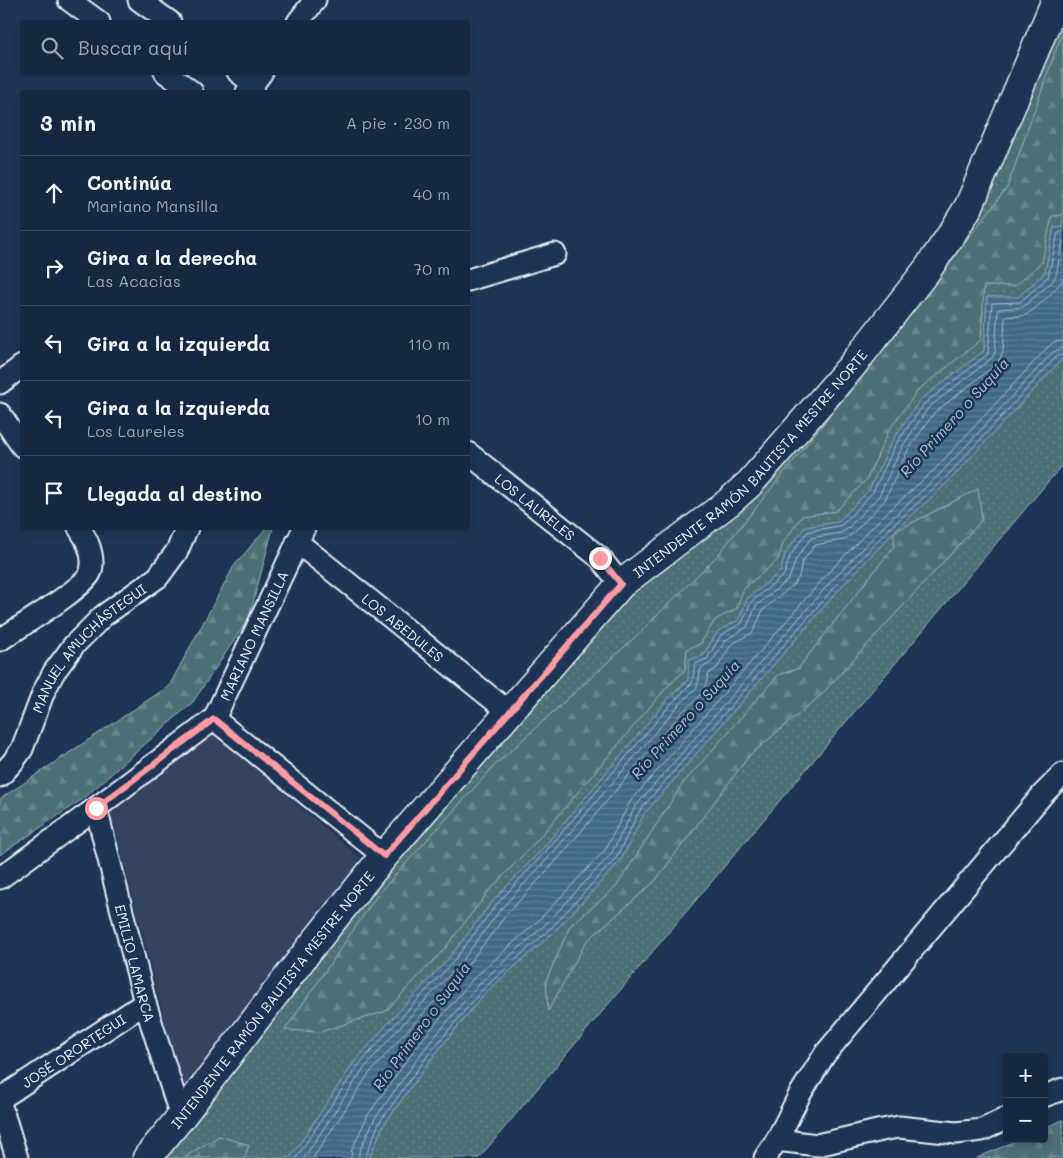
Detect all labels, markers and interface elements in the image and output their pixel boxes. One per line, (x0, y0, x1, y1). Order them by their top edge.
search box (20, 20, 470, 75)
icon: search (38, 34, 66, 62)
text: Buscar aquí (78, 35, 188, 60)
text: 3 min (40, 109, 96, 136)
text: A pie · 230 m (346, 112, 450, 133)
text: Continúa (87, 170, 172, 195)
icon: ahead (40, 179, 68, 207)
text: 40 m (413, 183, 450, 204)
text: Mariano Mansilla (87, 195, 218, 216)
text: Gira a la derecha (87, 245, 257, 270)
icon: right (40, 254, 68, 282)
text: 70 m (413, 258, 450, 279)
text: Las Acacias (87, 270, 181, 291)
icon: left (40, 329, 68, 357)
text: Gira a la izquierda (87, 331, 270, 356)
text: 110 m (408, 333, 450, 354)
street label: INTENDENTE RAMÓN BAUTISTA MESTRE NORTE (629, 345, 871, 581)
water label: Río Primero o Suquía (895, 353, 1013, 481)
text: Gira a la izquierda (87, 395, 270, 420)
icon: left (40, 404, 68, 432)
text: 10 m (415, 408, 450, 429)
text: Los Laureles (87, 420, 185, 441)
street label: LOS LAURELES (491, 469, 579, 544)
icon: arrive (40, 479, 68, 507)
text: Llegada al destino (87, 481, 262, 506)
route end (589, 547, 612, 570)
street label: MARIANO MANSILLA (215, 567, 292, 703)
street label: MANUEL AMUCHÁSTEGUI (27, 579, 150, 716)
street label: LOS ABEDULES (358, 589, 448, 666)
water label: Río Primero o Suquía (626, 655, 744, 783)
route start (85, 797, 108, 820)
street label: INTENDENTE RAMÓN BAUTISTA MESTRE NORTE (166, 867, 378, 1132)
street label: EMILIO LAMARCA (111, 902, 160, 1024)
water label: Río Primero o Suquía (368, 958, 474, 1094)
street label: JOSÉ ORORTEGUI (18, 1009, 129, 1092)
map controls (1003, 1053, 1048, 1143)
button: + (1003, 1053, 1048, 1098)
button: − (1003, 1098, 1048, 1143)

